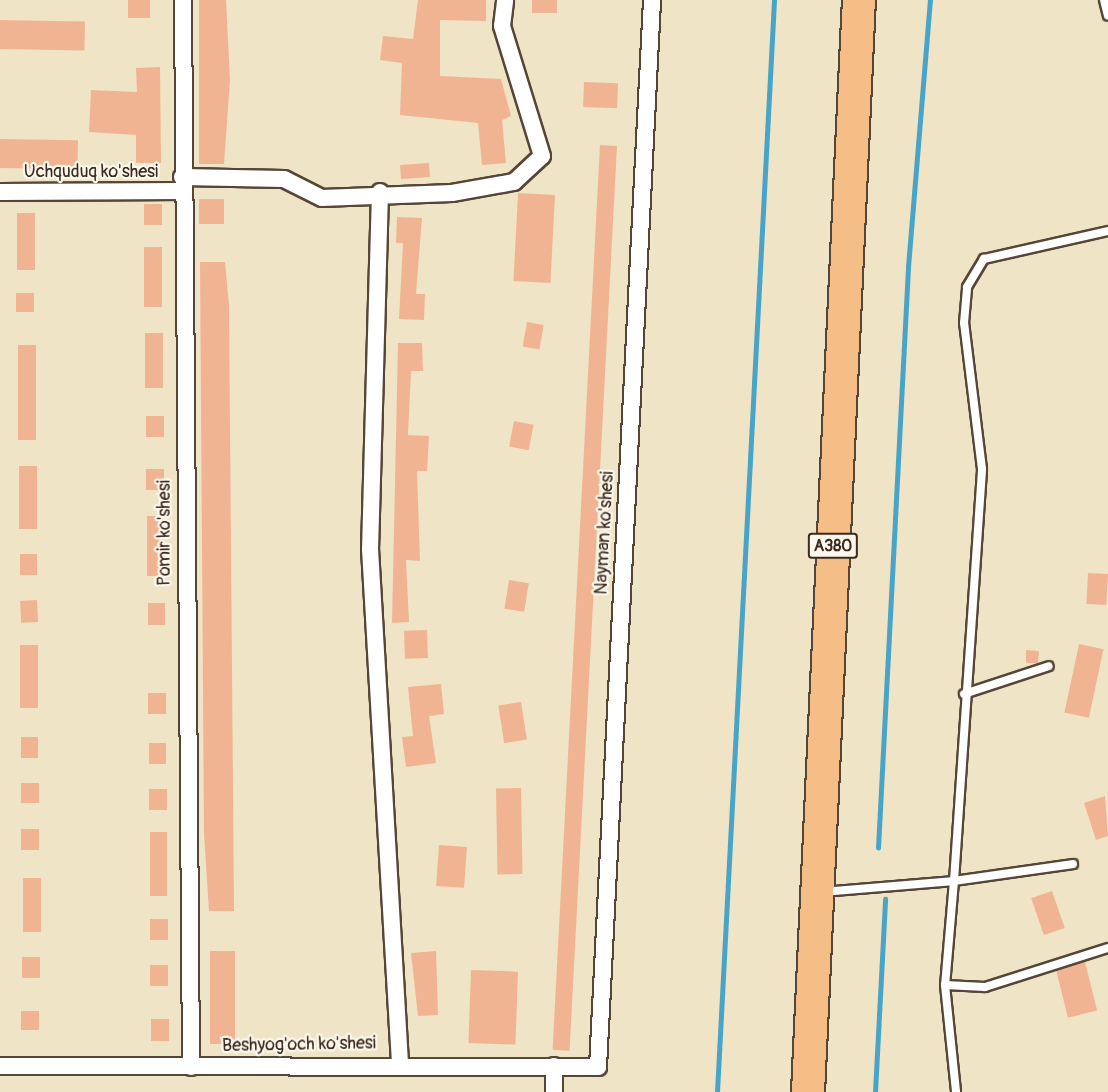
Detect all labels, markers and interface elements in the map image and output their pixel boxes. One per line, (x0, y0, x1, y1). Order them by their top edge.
street label: Uchquduq ko'shesi (24, 161, 158, 183)
street label: Nayman ko'shesi (591, 471, 619, 595)
street label: Pomir ko'shesi (154, 480, 176, 586)
road number: A380 (808, 533, 858, 559)
street label: Beshyog'och ko'shesi (222, 1033, 376, 1057)

